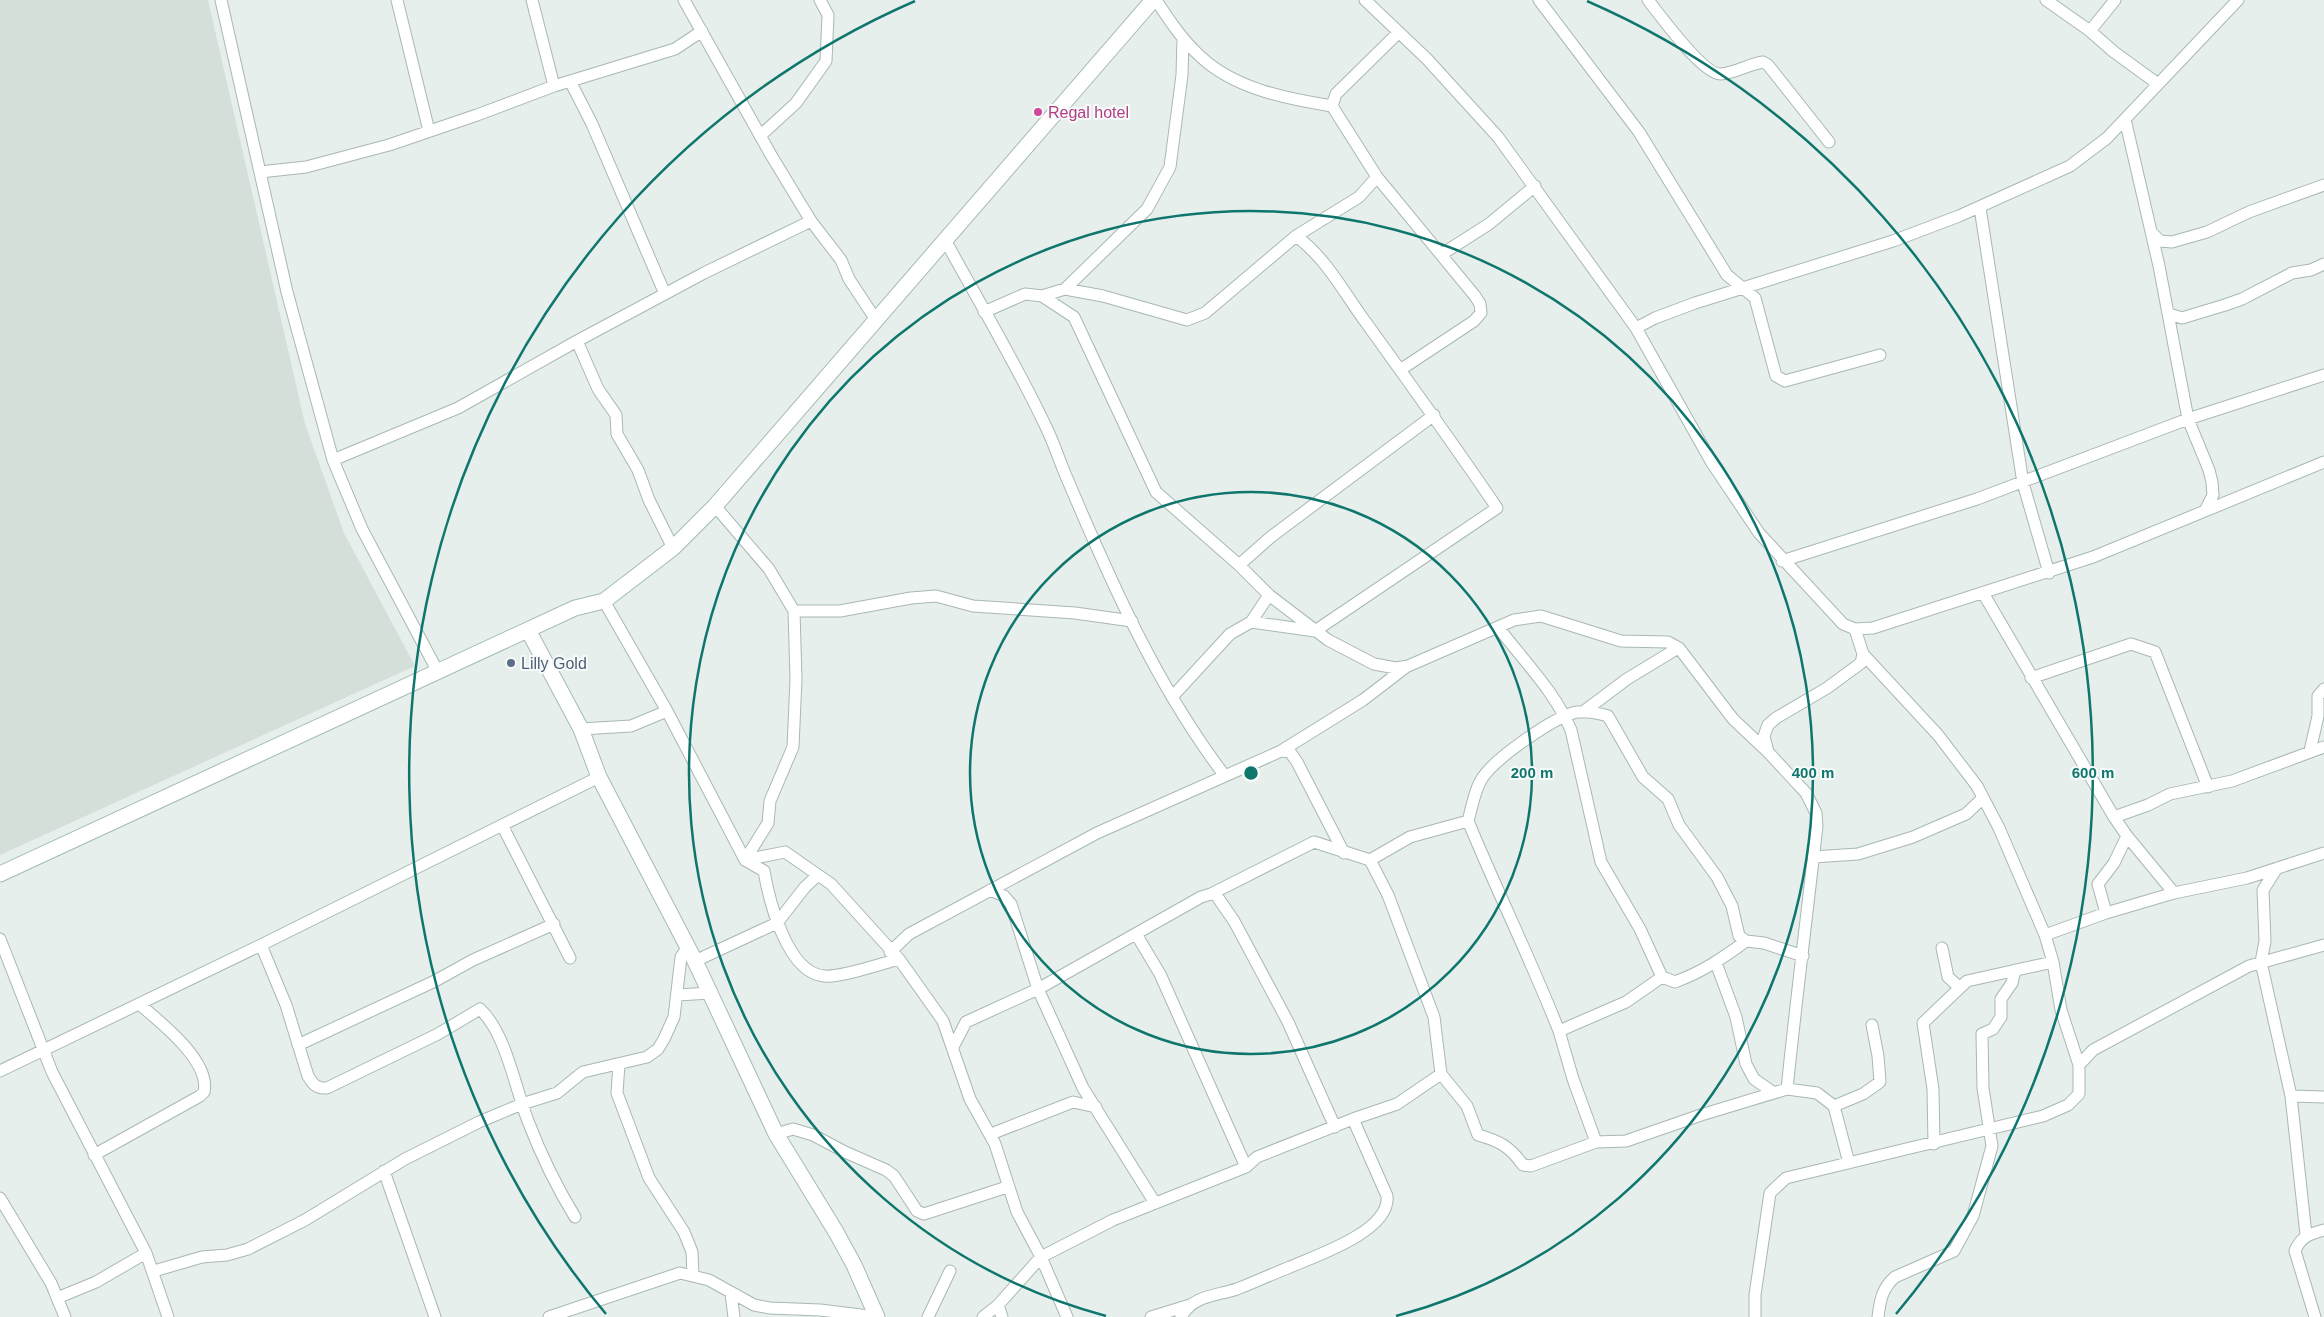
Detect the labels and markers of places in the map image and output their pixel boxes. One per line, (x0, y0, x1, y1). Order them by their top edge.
place label: Regal hotel (1048, 104, 1129, 121)
marker: Regal hotel (1032, 106, 1044, 118)
place label: Lilly Gold (521, 655, 587, 672)
marker: Lilly Gold (505, 657, 517, 669)
centre of rings (1242, 764, 1260, 782)

